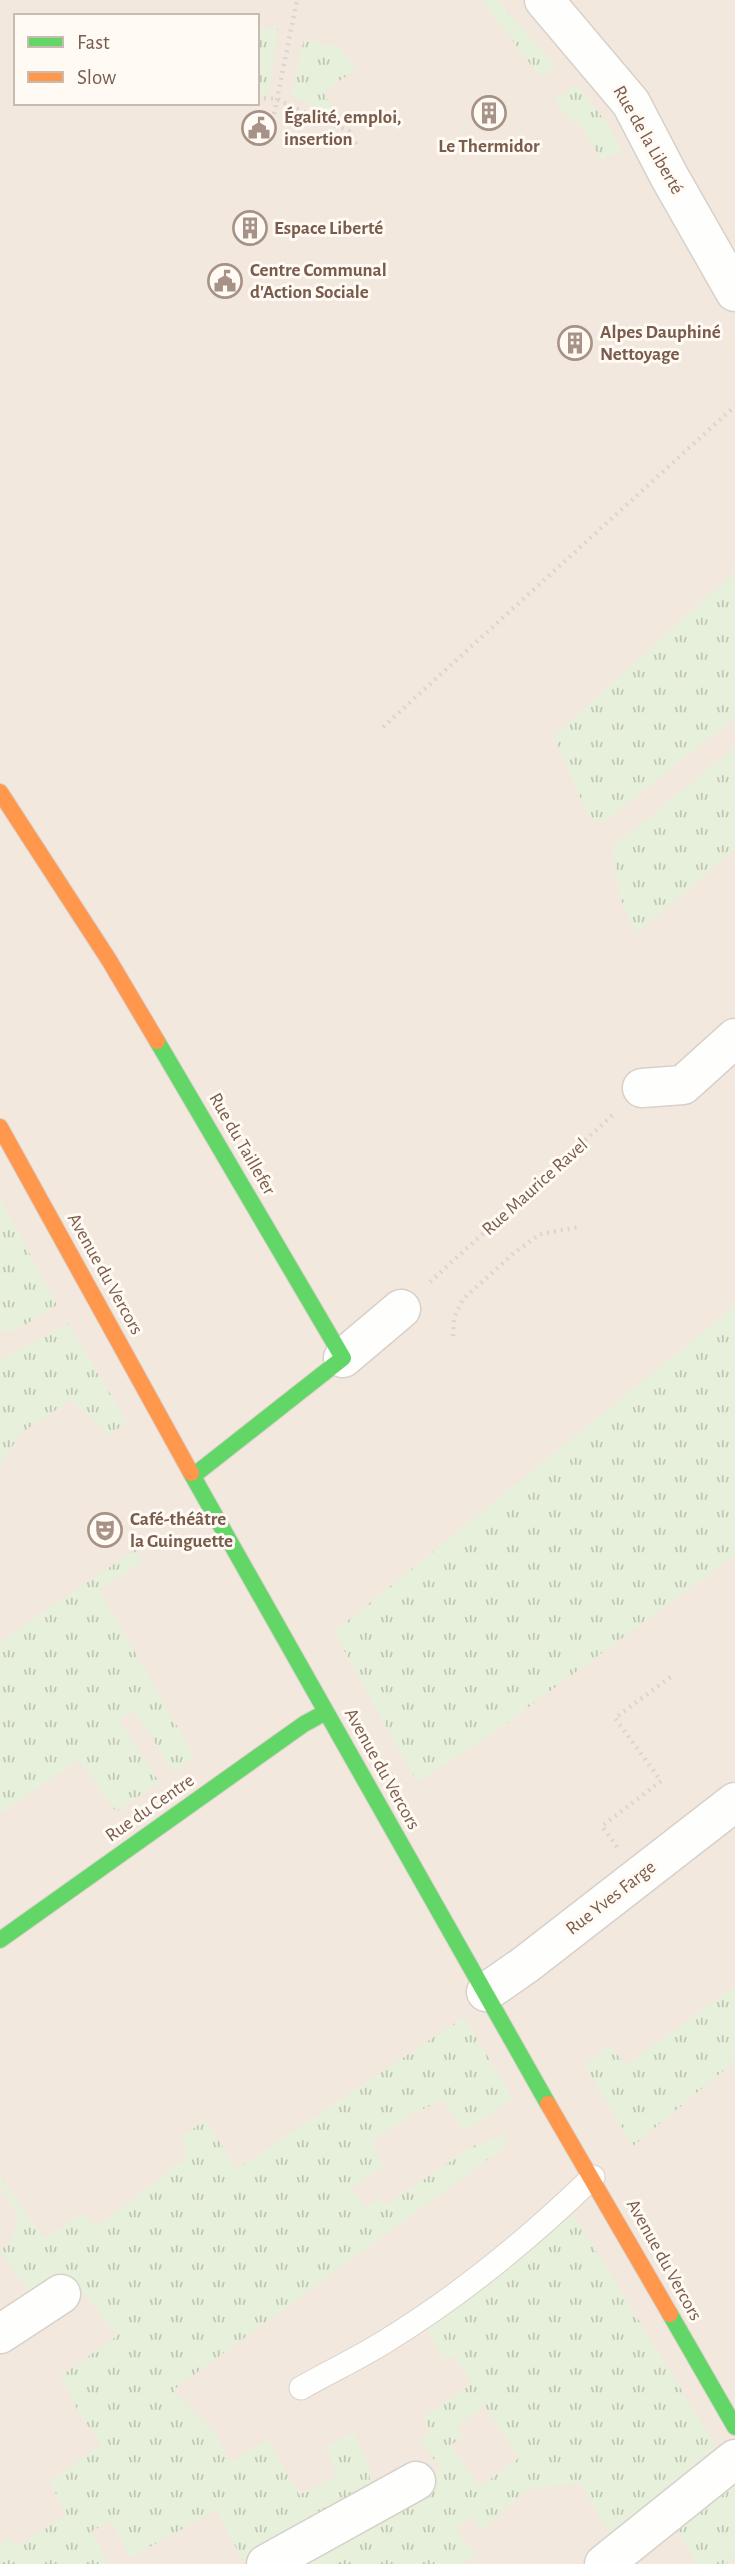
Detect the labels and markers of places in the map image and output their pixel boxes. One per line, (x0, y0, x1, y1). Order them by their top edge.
building icon: Le Thermidor (470, 94, 508, 132)
place label: Égalité, emploi, insertion (284, 106, 401, 149)
public building icon: Égalité, emploi, insertion (240, 109, 278, 147)
place label: Le Thermidor (438, 137, 540, 156)
building icon: Espace Liberté (231, 209, 269, 247)
place label: Espace Liberté (274, 219, 383, 238)
place label: Centre Communal d'Action Sociale (250, 261, 387, 302)
public building icon: Centre Communal d'Action Sociale (206, 262, 244, 300)
place label: Alpes Dauphiné Nettoyage (600, 323, 721, 364)
building icon: Alpes Dauphiné Nettoyage (556, 324, 594, 362)
place label: Café-théâtre la Guinguette (130, 1510, 233, 1551)
theatre icon: Café-théâtre la Guinguette (86, 1511, 124, 1549)

